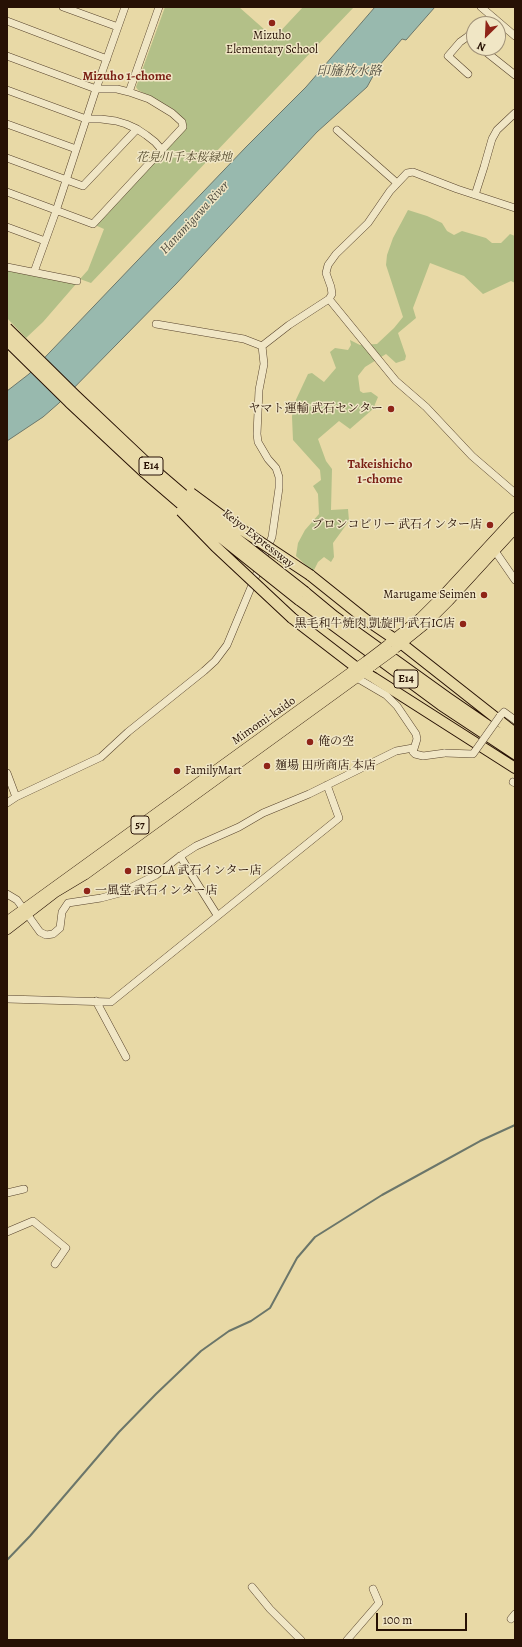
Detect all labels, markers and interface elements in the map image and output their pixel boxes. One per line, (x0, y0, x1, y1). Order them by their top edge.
north arrow (466, 16, 506, 56)
marker: Mizuho Elementary School (267, 18, 277, 28)
place label: Mizuho Elementary School (226, 29, 318, 57)
text: N (475, 38, 488, 55)
water label: 印旛放水路 (317, 64, 381, 80)
district label: Mizuho 1-chome (82, 69, 172, 85)
park label: 花見川千本桜緑地 (136, 151, 232, 165)
water label: Hanamigawa River (157, 178, 233, 258)
place label: ヤマト運輸 武石センター (249, 402, 383, 416)
marker: ヤマト運輸 武石センター (386, 404, 396, 414)
road number: E14 (139, 457, 163, 475)
district label: Takeishicho 1-chome (348, 457, 412, 488)
street label: Keiyo Expressway (219, 507, 297, 571)
place label: ブロンコビリー 武石インター店 (312, 518, 482, 532)
marker: ブロンコビリー 武石インター店 (485, 520, 495, 530)
place label: Marugame Seimen (383, 588, 476, 602)
marker: Marugame Seimen (479, 590, 489, 600)
place label: 黒毛和牛焼肉 凱旋門 武石IC店 (294, 617, 455, 631)
marker: 黒毛和牛焼肉 凱旋門 武石IC店 (458, 619, 468, 629)
road number: E14 (394, 670, 418, 688)
street label: Mimomi-kaido (229, 694, 299, 748)
place label: 俺の空 (318, 735, 354, 749)
marker: 俺の空 (305, 737, 315, 747)
place label: 麺場 田所商店 本店 (275, 759, 376, 773)
marker: 麺場 田所商店 本店 (262, 761, 272, 771)
place label: FamilyMart (185, 764, 242, 778)
marker: FamilyMart (172, 766, 182, 776)
road number: 57 (131, 816, 149, 834)
place label: PISOLA 武石インター店 (136, 864, 261, 878)
marker: PISOLA 武石インター店 (123, 866, 133, 876)
place label: 一風堂 武石インター店 (95, 884, 217, 898)
marker: 一風堂 武石インター店 (82, 886, 92, 896)
scale bar (378, 1605, 469, 1631)
text: 100 m (383, 1612, 412, 1628)

